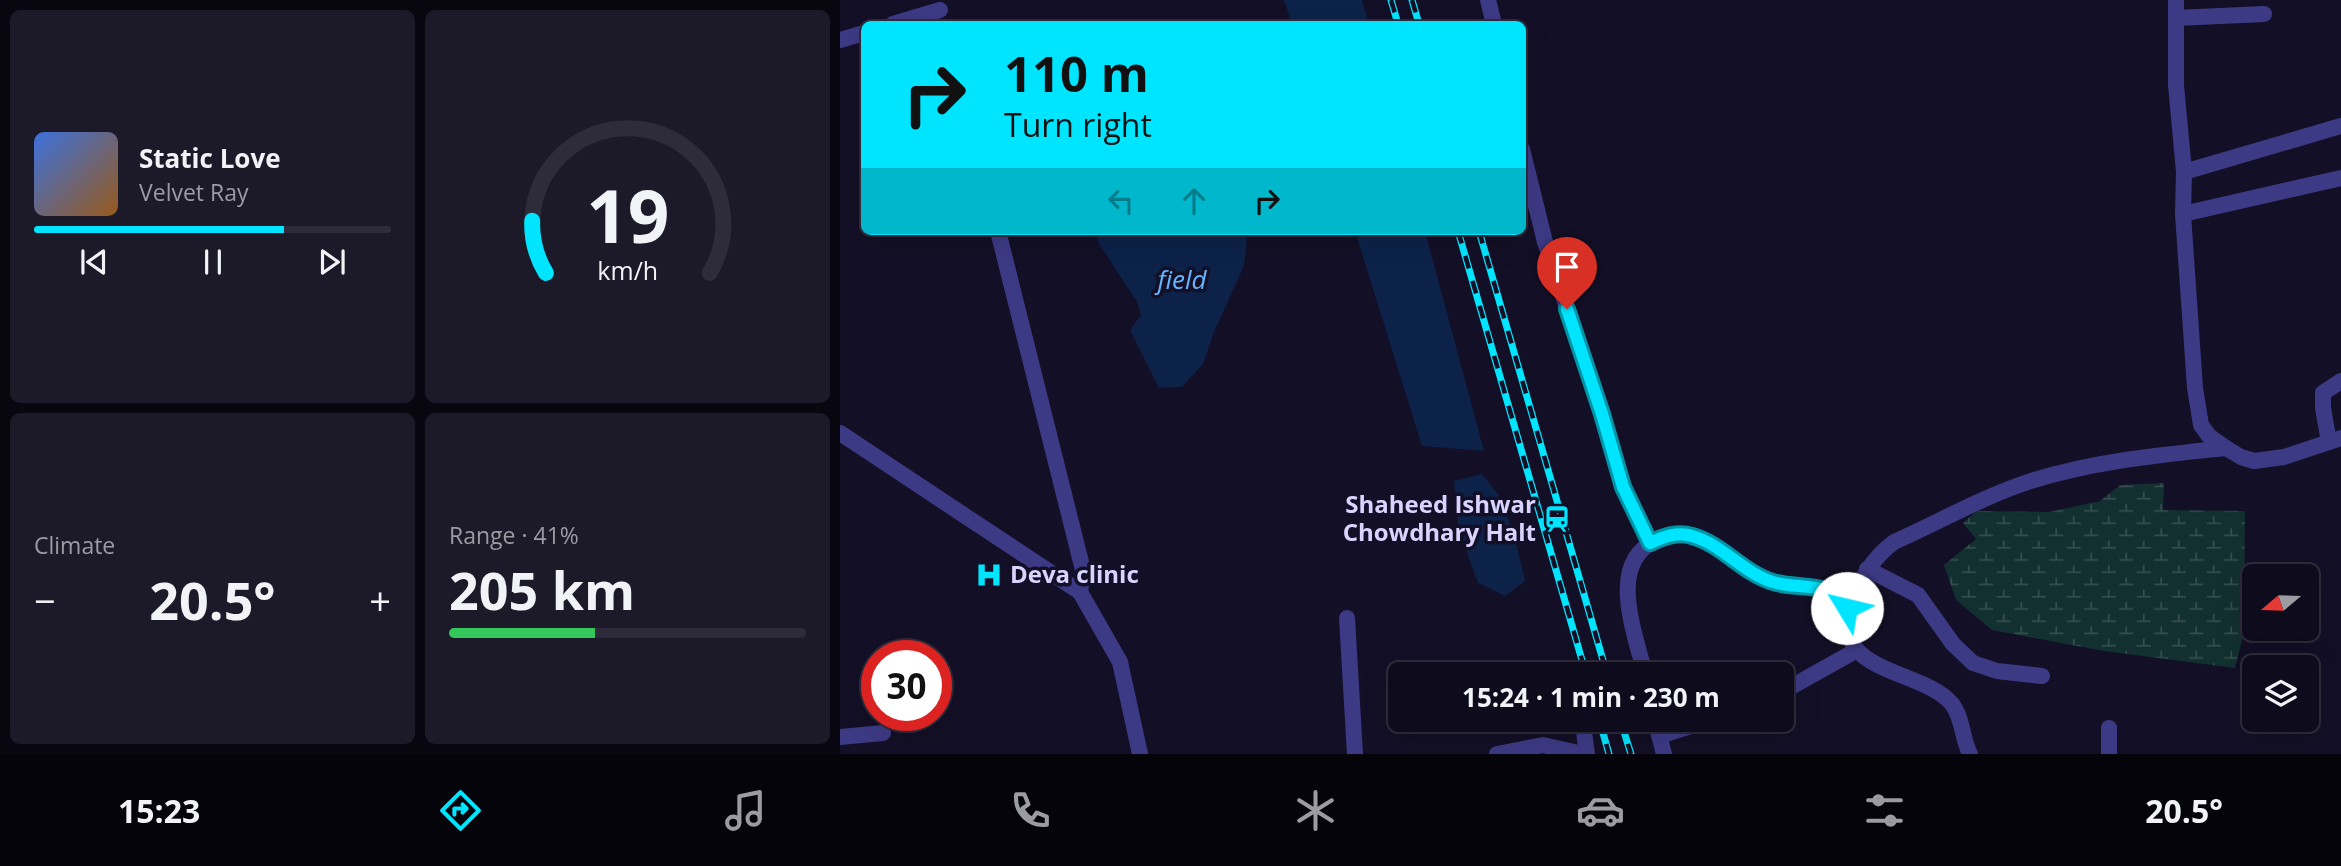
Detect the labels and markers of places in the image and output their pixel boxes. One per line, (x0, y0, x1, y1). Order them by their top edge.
pin (1537, 237, 1597, 309)
place label: Shaheed Ishwar Chowdhary Halt (1343, 487, 1536, 548)
station icon: Shaheed Ishwar Chowdhary Halt (1542, 504, 1572, 534)
place label: Deva clinic (1010, 557, 1139, 590)
hospital icon: Deva clinic (974, 560, 1004, 590)

